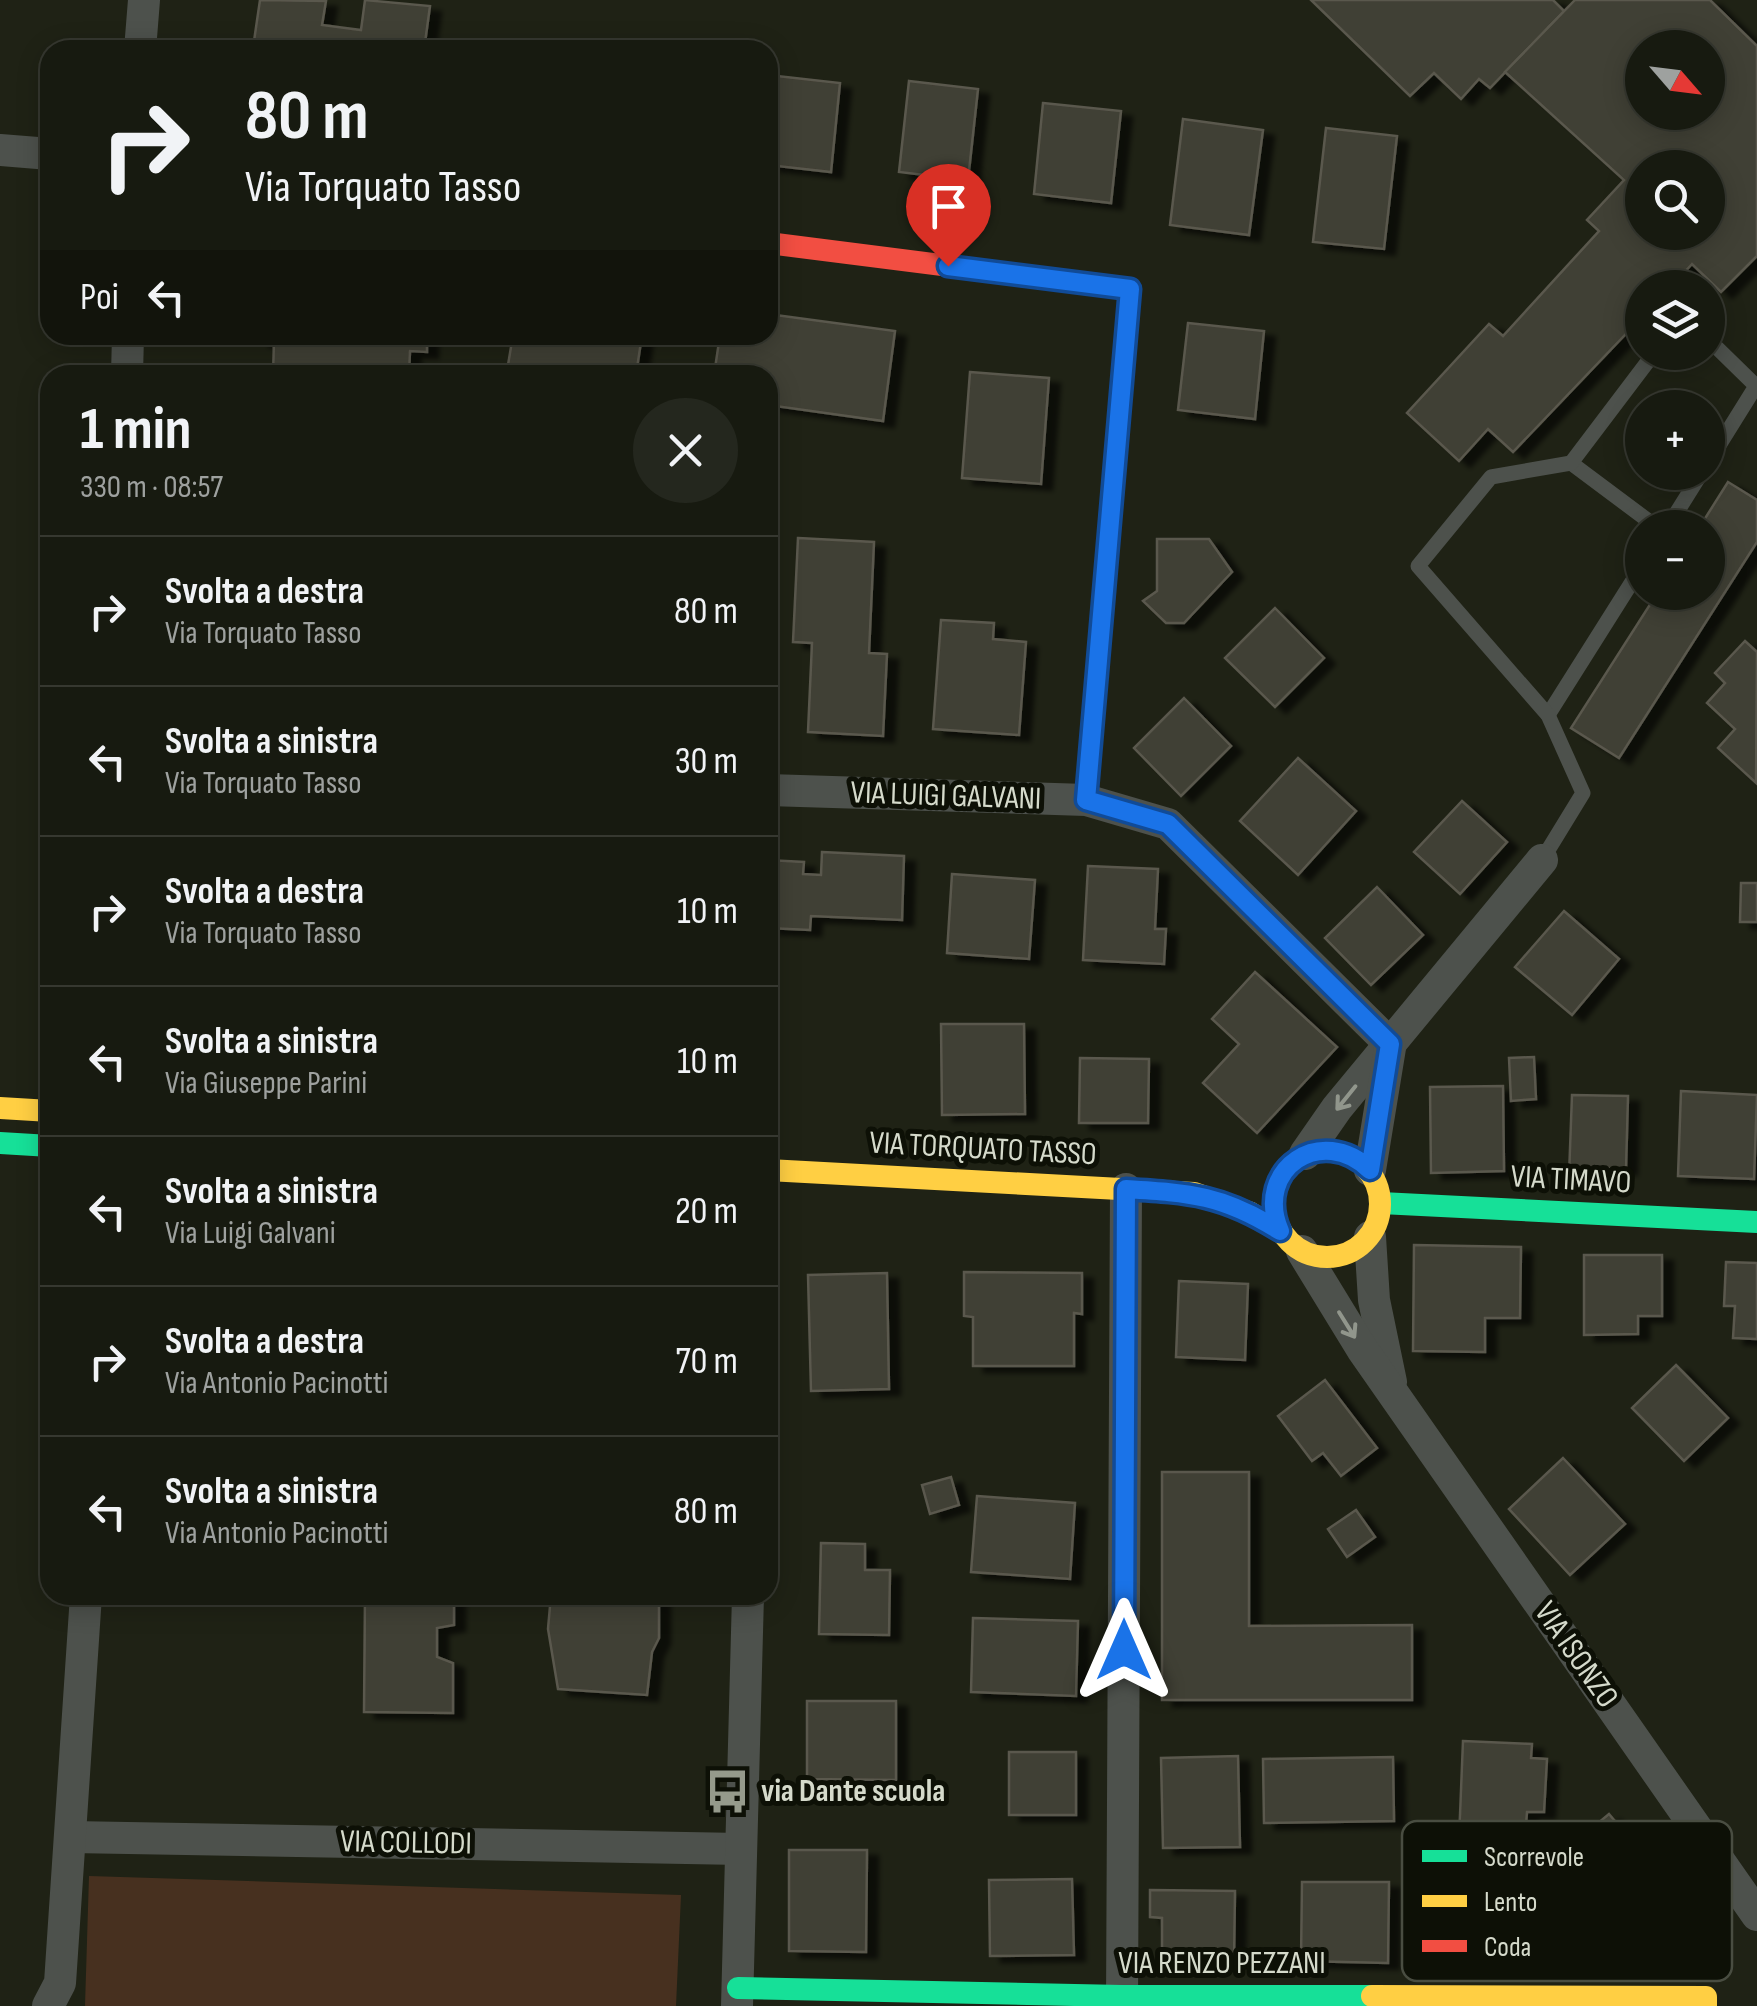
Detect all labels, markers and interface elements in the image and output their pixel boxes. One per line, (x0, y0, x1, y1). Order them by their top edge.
north arrow (1625, 30, 1725, 130)
map controls (1625, 30, 1725, 610)
text: 80 m (245, 75, 369, 159)
icon: right (80, 80, 210, 210)
button: search (1625, 150, 1725, 250)
text: Via Torquato Tasso (245, 160, 521, 215)
pin (906, 164, 991, 267)
icon: arrive (921, 179, 976, 234)
icon: left (139, 270, 194, 325)
button: layers (1625, 270, 1725, 370)
text: Poi (80, 275, 119, 320)
button: + (1625, 390, 1725, 490)
text: 1 min (80, 394, 192, 466)
button: close (633, 398, 738, 503)
text: 330 m · 08:57 (80, 468, 223, 507)
button: − (1625, 510, 1725, 610)
text: Svolta a destra (165, 569, 364, 614)
icon: right (80, 584, 135, 639)
text: 80 m (674, 589, 738, 634)
text: Via Torquato Tasso (165, 614, 362, 653)
text: Svolta a sinistra (165, 719, 378, 764)
icon: left (80, 734, 135, 789)
text: 30 m (675, 739, 738, 784)
text: Via Torquato Tasso (165, 764, 362, 803)
street label: VIA LUIGI GALVANI (850, 773, 1042, 819)
text: Svolta a destra (165, 869, 364, 914)
icon: right (80, 884, 135, 939)
text: 10 m (677, 889, 738, 934)
text: Via Torquato Tasso (165, 914, 362, 953)
text: Svolta a sinistra (165, 1019, 378, 1064)
icon: left (80, 1034, 135, 1089)
text: 10 m (677, 1039, 738, 1084)
text: Via Giuseppe Parini (165, 1064, 367, 1103)
one-way arrow (1335, 1084, 1357, 1110)
street label: VIA TORQUATO TASSO (868, 1124, 1098, 1174)
street label: VIA TIMAVO (1510, 1157, 1632, 1203)
text: Svolta a sinistra (165, 1169, 378, 1214)
icon: left (80, 1184, 135, 1239)
text: 20 m (675, 1189, 738, 1234)
text: Via Luigi Galvani (165, 1214, 336, 1253)
one-way arrow (1337, 1310, 1357, 1339)
text: Svolta a destra (165, 1319, 364, 1364)
icon: right (80, 1334, 135, 1389)
text: 70 m (676, 1339, 738, 1384)
text: Via Antonio Pacinotti (165, 1364, 388, 1403)
text: Svolta a sinistra (165, 1469, 378, 1514)
icon: left (80, 1484, 135, 1539)
text: 80 m (674, 1489, 738, 1534)
text: Via Antonio Pacinotti (165, 1514, 388, 1553)
street label: VIA ISONZO (1525, 1594, 1627, 1716)
position arrow (1072, 1598, 1176, 1702)
bus stop icon: via Dante scuola (704, 1767, 752, 1815)
place label: via Dante scuola (761, 1772, 945, 1811)
legend (1402, 1821, 1732, 1981)
street label: VIA COLLODI (340, 1822, 472, 1864)
text: Scorrevole (1484, 1841, 1584, 1874)
text: Lento (1484, 1886, 1537, 1919)
text: Coda (1484, 1931, 1531, 1964)
street label: VIA RENZO PEZZANI (1118, 1944, 1326, 1983)

